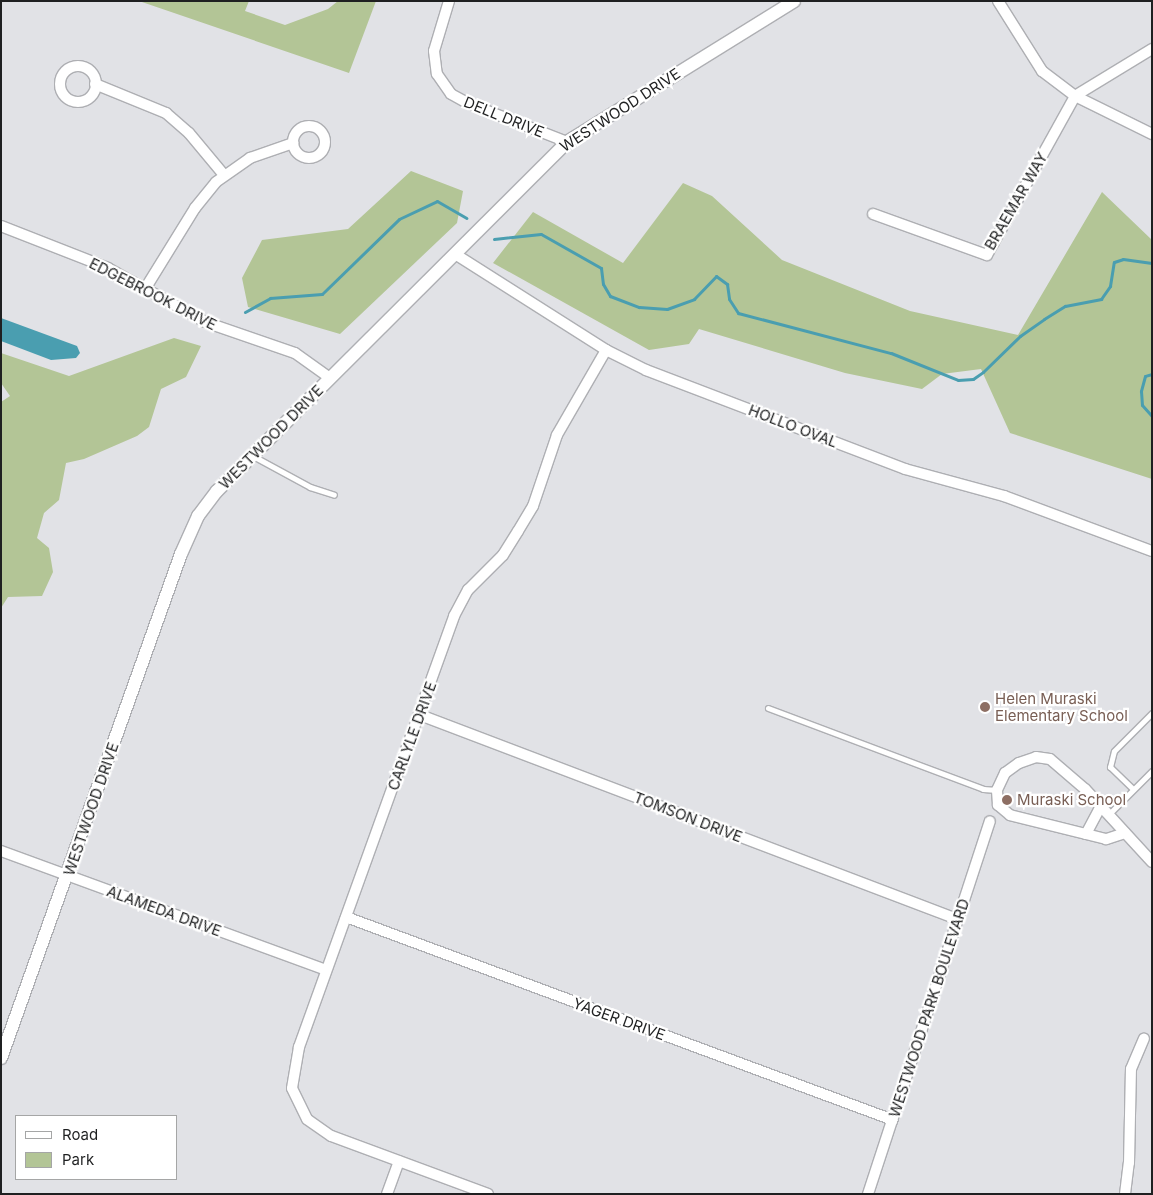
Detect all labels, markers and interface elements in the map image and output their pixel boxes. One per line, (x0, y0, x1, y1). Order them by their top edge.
street label: WESTWOOD DRIVE (557, 64, 683, 156)
street label: DELL DRIVE (461, 93, 547, 141)
street label: BRAEMAR WAY (981, 149, 1051, 253)
street label: EDGEBROOK DRIVE (86, 254, 220, 334)
street label: WESTWOOD DRIVE (215, 381, 327, 493)
street label: HOLLO OVAL (746, 401, 840, 451)
street label: CARLYLE DRIVE (384, 679, 440, 793)
place label: Helen Muraski Elementary School (995, 689, 1128, 724)
marker: Helen Muraski Elementary School (979, 701, 991, 713)
street label: WESTWOOD DRIVE (60, 740, 122, 878)
street label: TOMSON DRIVE (631, 788, 745, 846)
place label: Muraski School (1017, 791, 1126, 809)
marker: Muraski School (1001, 794, 1013, 806)
street label: ALAMEDA DRIVE (104, 882, 224, 940)
street label: WESTWOOD PARK BOULEVARD (885, 896, 973, 1120)
street label: YAGER DRIVE (570, 994, 668, 1044)
legend (15, 1115, 178, 1180)
text: Road (62, 1125, 98, 1144)
text: Park (62, 1150, 94, 1169)

